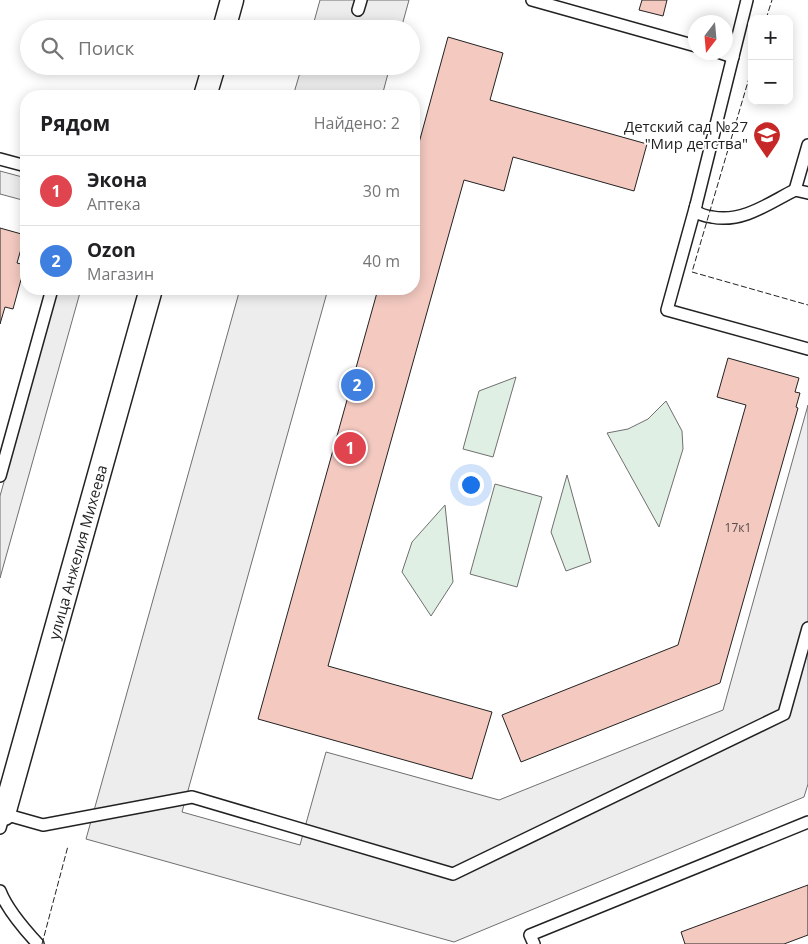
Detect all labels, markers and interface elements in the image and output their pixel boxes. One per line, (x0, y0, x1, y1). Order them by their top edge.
north arrow (688, 15, 733, 60)
map controls (748, 15, 793, 105)
button: + (748, 15, 793, 60)
search box (20, 20, 420, 75)
icon: search (38, 34, 66, 62)
text: Поиск (78, 35, 134, 61)
button: − (748, 60, 793, 105)
text: Рядом (40, 109, 110, 137)
text: Найдено: 2 (314, 112, 400, 134)
place label: Детский сад №27 "Мир детства" (624, 116, 748, 153)
school or university icon: Детский сад №27 "Мир детства" (752, 120, 782, 159)
text: Экона (87, 167, 147, 193)
text: 1 (51, 180, 61, 202)
text: 30 m (363, 180, 400, 202)
text: Аптека (87, 193, 141, 215)
text: Ozon (87, 237, 136, 263)
text: 2 (51, 250, 61, 272)
text: 40 m (363, 250, 400, 272)
text: Магазин (87, 263, 154, 285)
pin: 2 (341, 366, 373, 404)
pin: 1 (334, 429, 366, 467)
street label: улица Анжелия Михеева (43, 462, 111, 642)
your location (458, 472, 484, 498)
house number: 17к1 (725, 519, 751, 536)

